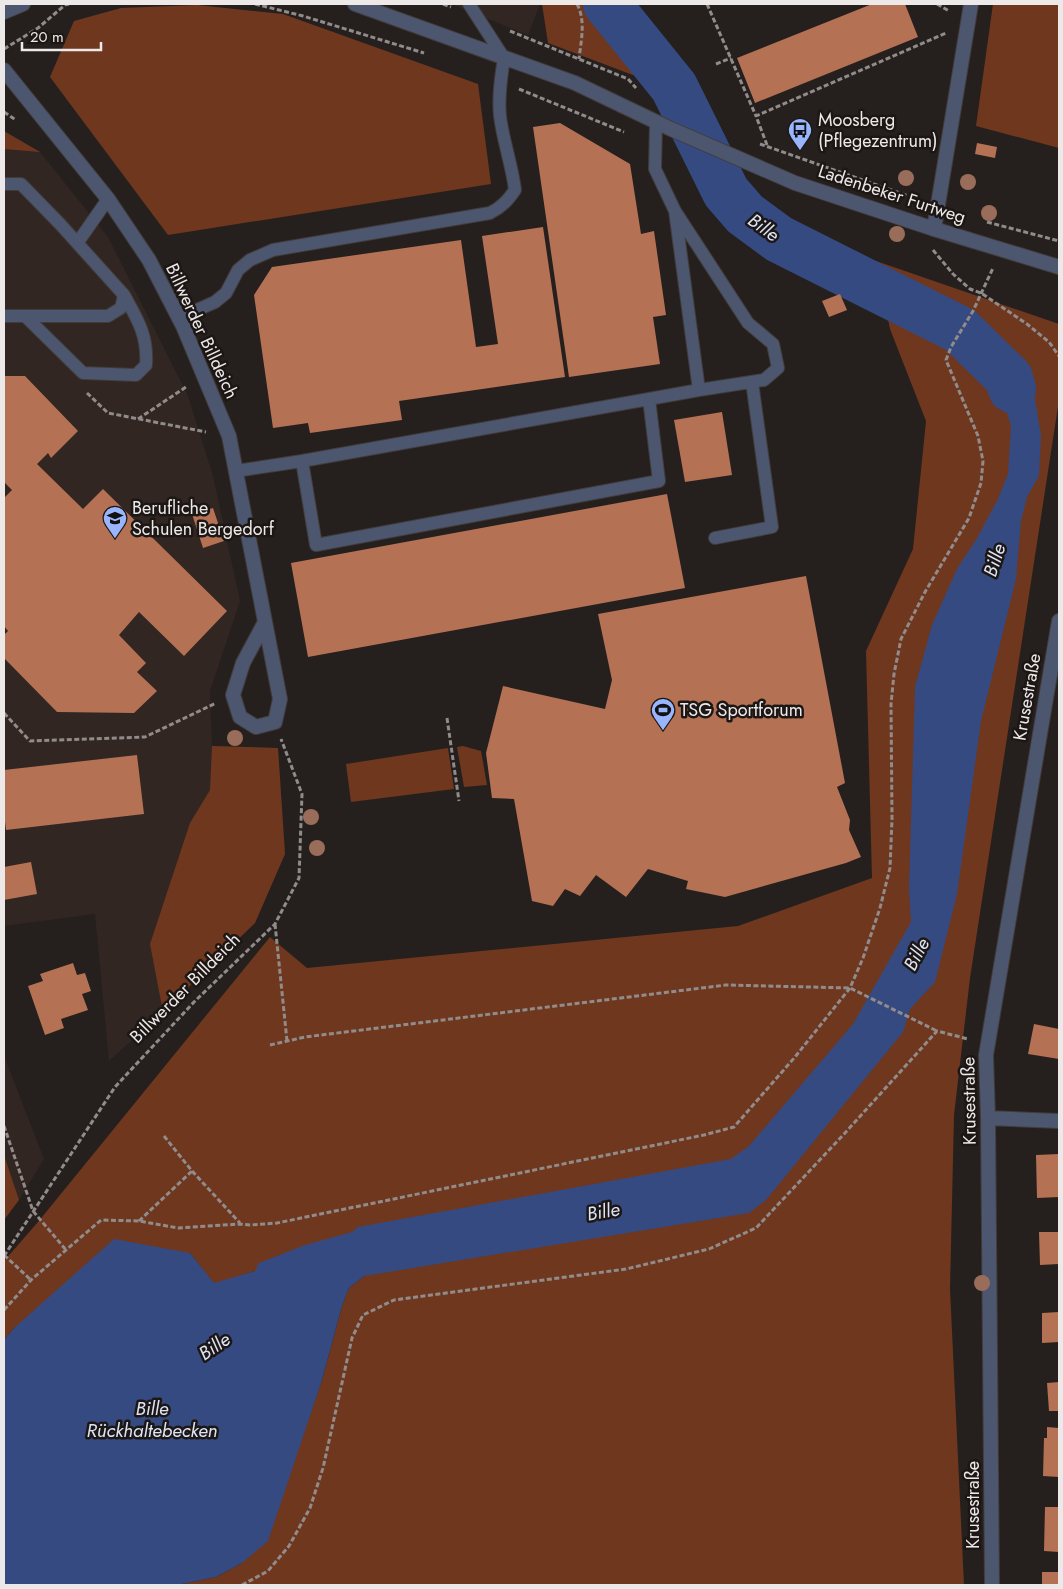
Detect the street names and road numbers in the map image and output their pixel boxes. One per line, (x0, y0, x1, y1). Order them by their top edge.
street label: Ladenbeker Furtweg (815, 158, 969, 230)
street label: Billwerder Billdeich (159, 259, 245, 403)
street label: Krusestraße (1007, 651, 1047, 743)
street label: Billwerder Billdeich (124, 927, 246, 1049)
street label: Krusestraße (955, 1057, 983, 1145)
street label: Krusestraße (960, 1461, 986, 1549)

